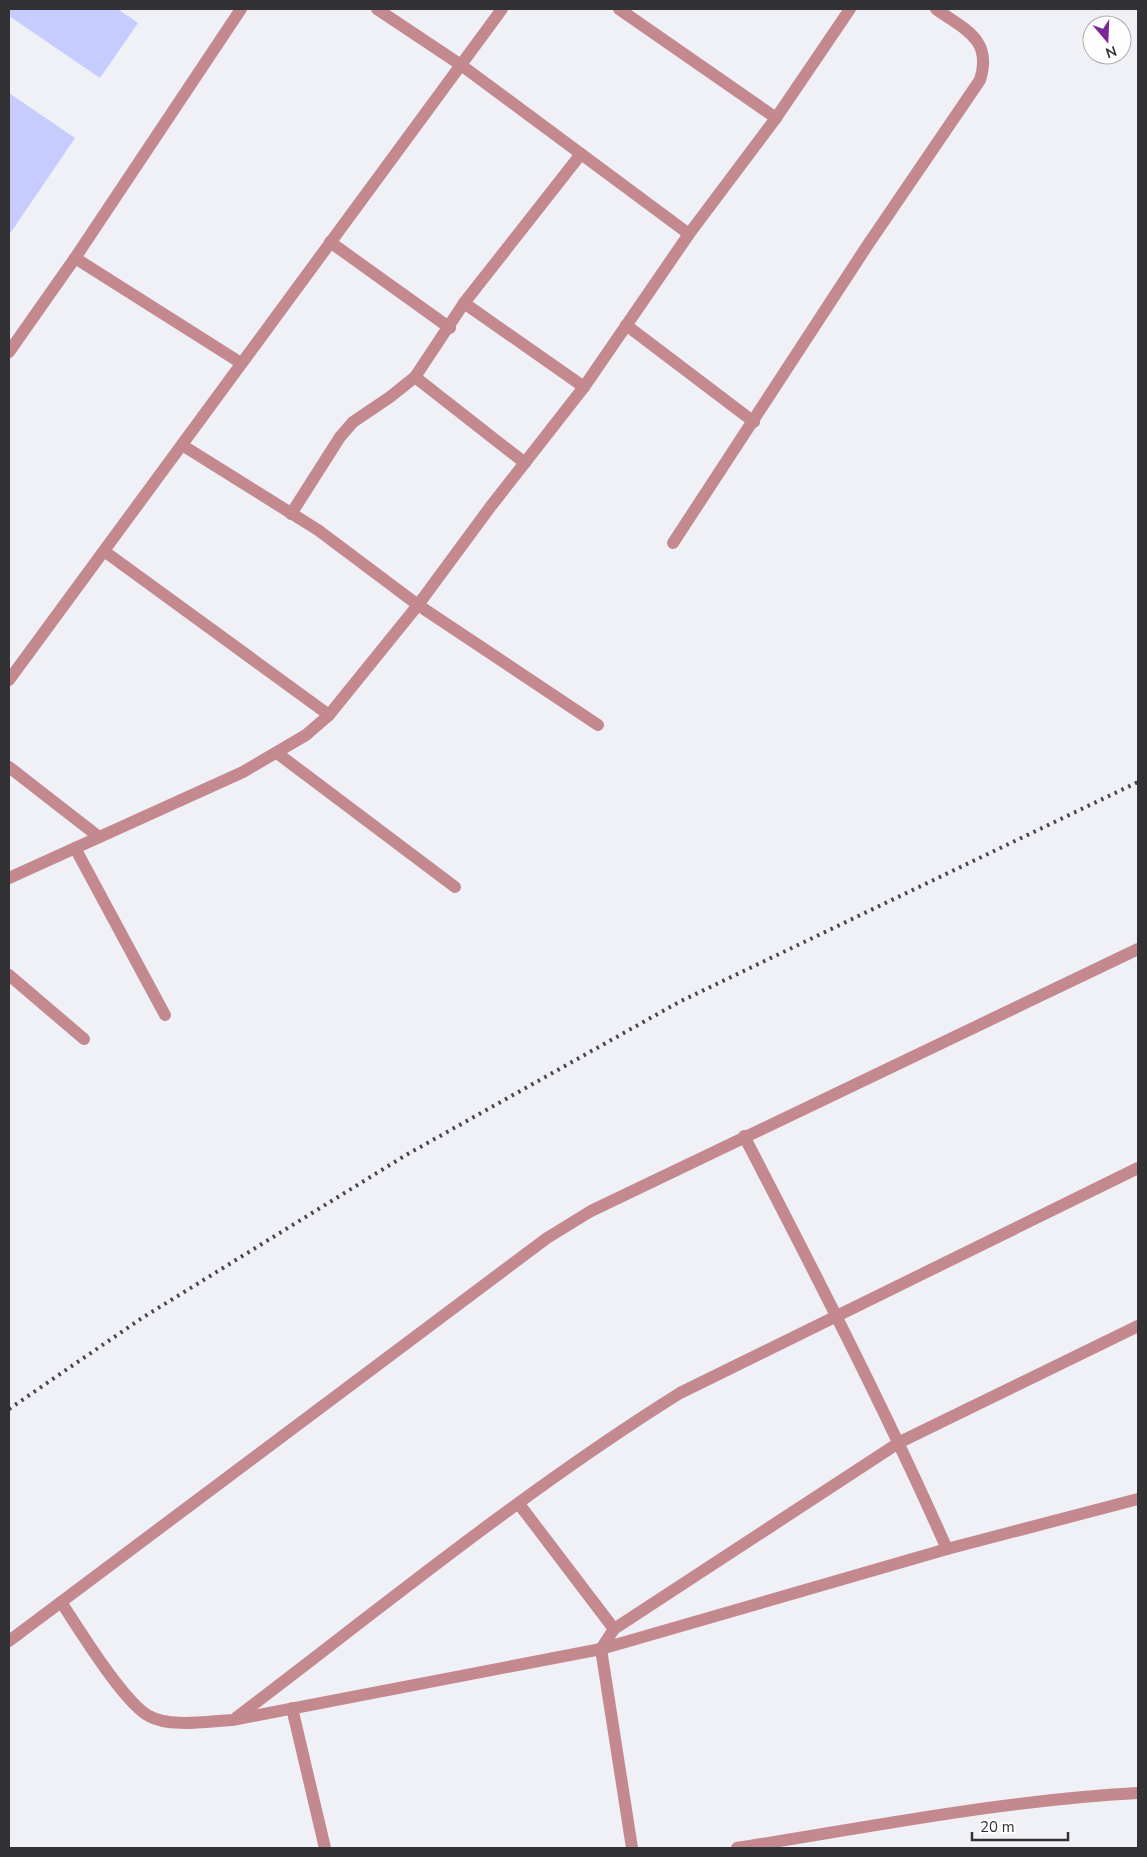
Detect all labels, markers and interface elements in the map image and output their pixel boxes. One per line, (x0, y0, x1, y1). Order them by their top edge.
north arrow (1082, 15, 1132, 65)
text: N (1103, 41, 1119, 63)
scale bar (972, 1810, 1068, 1842)
text: 20 m (980, 1817, 1015, 1837)

